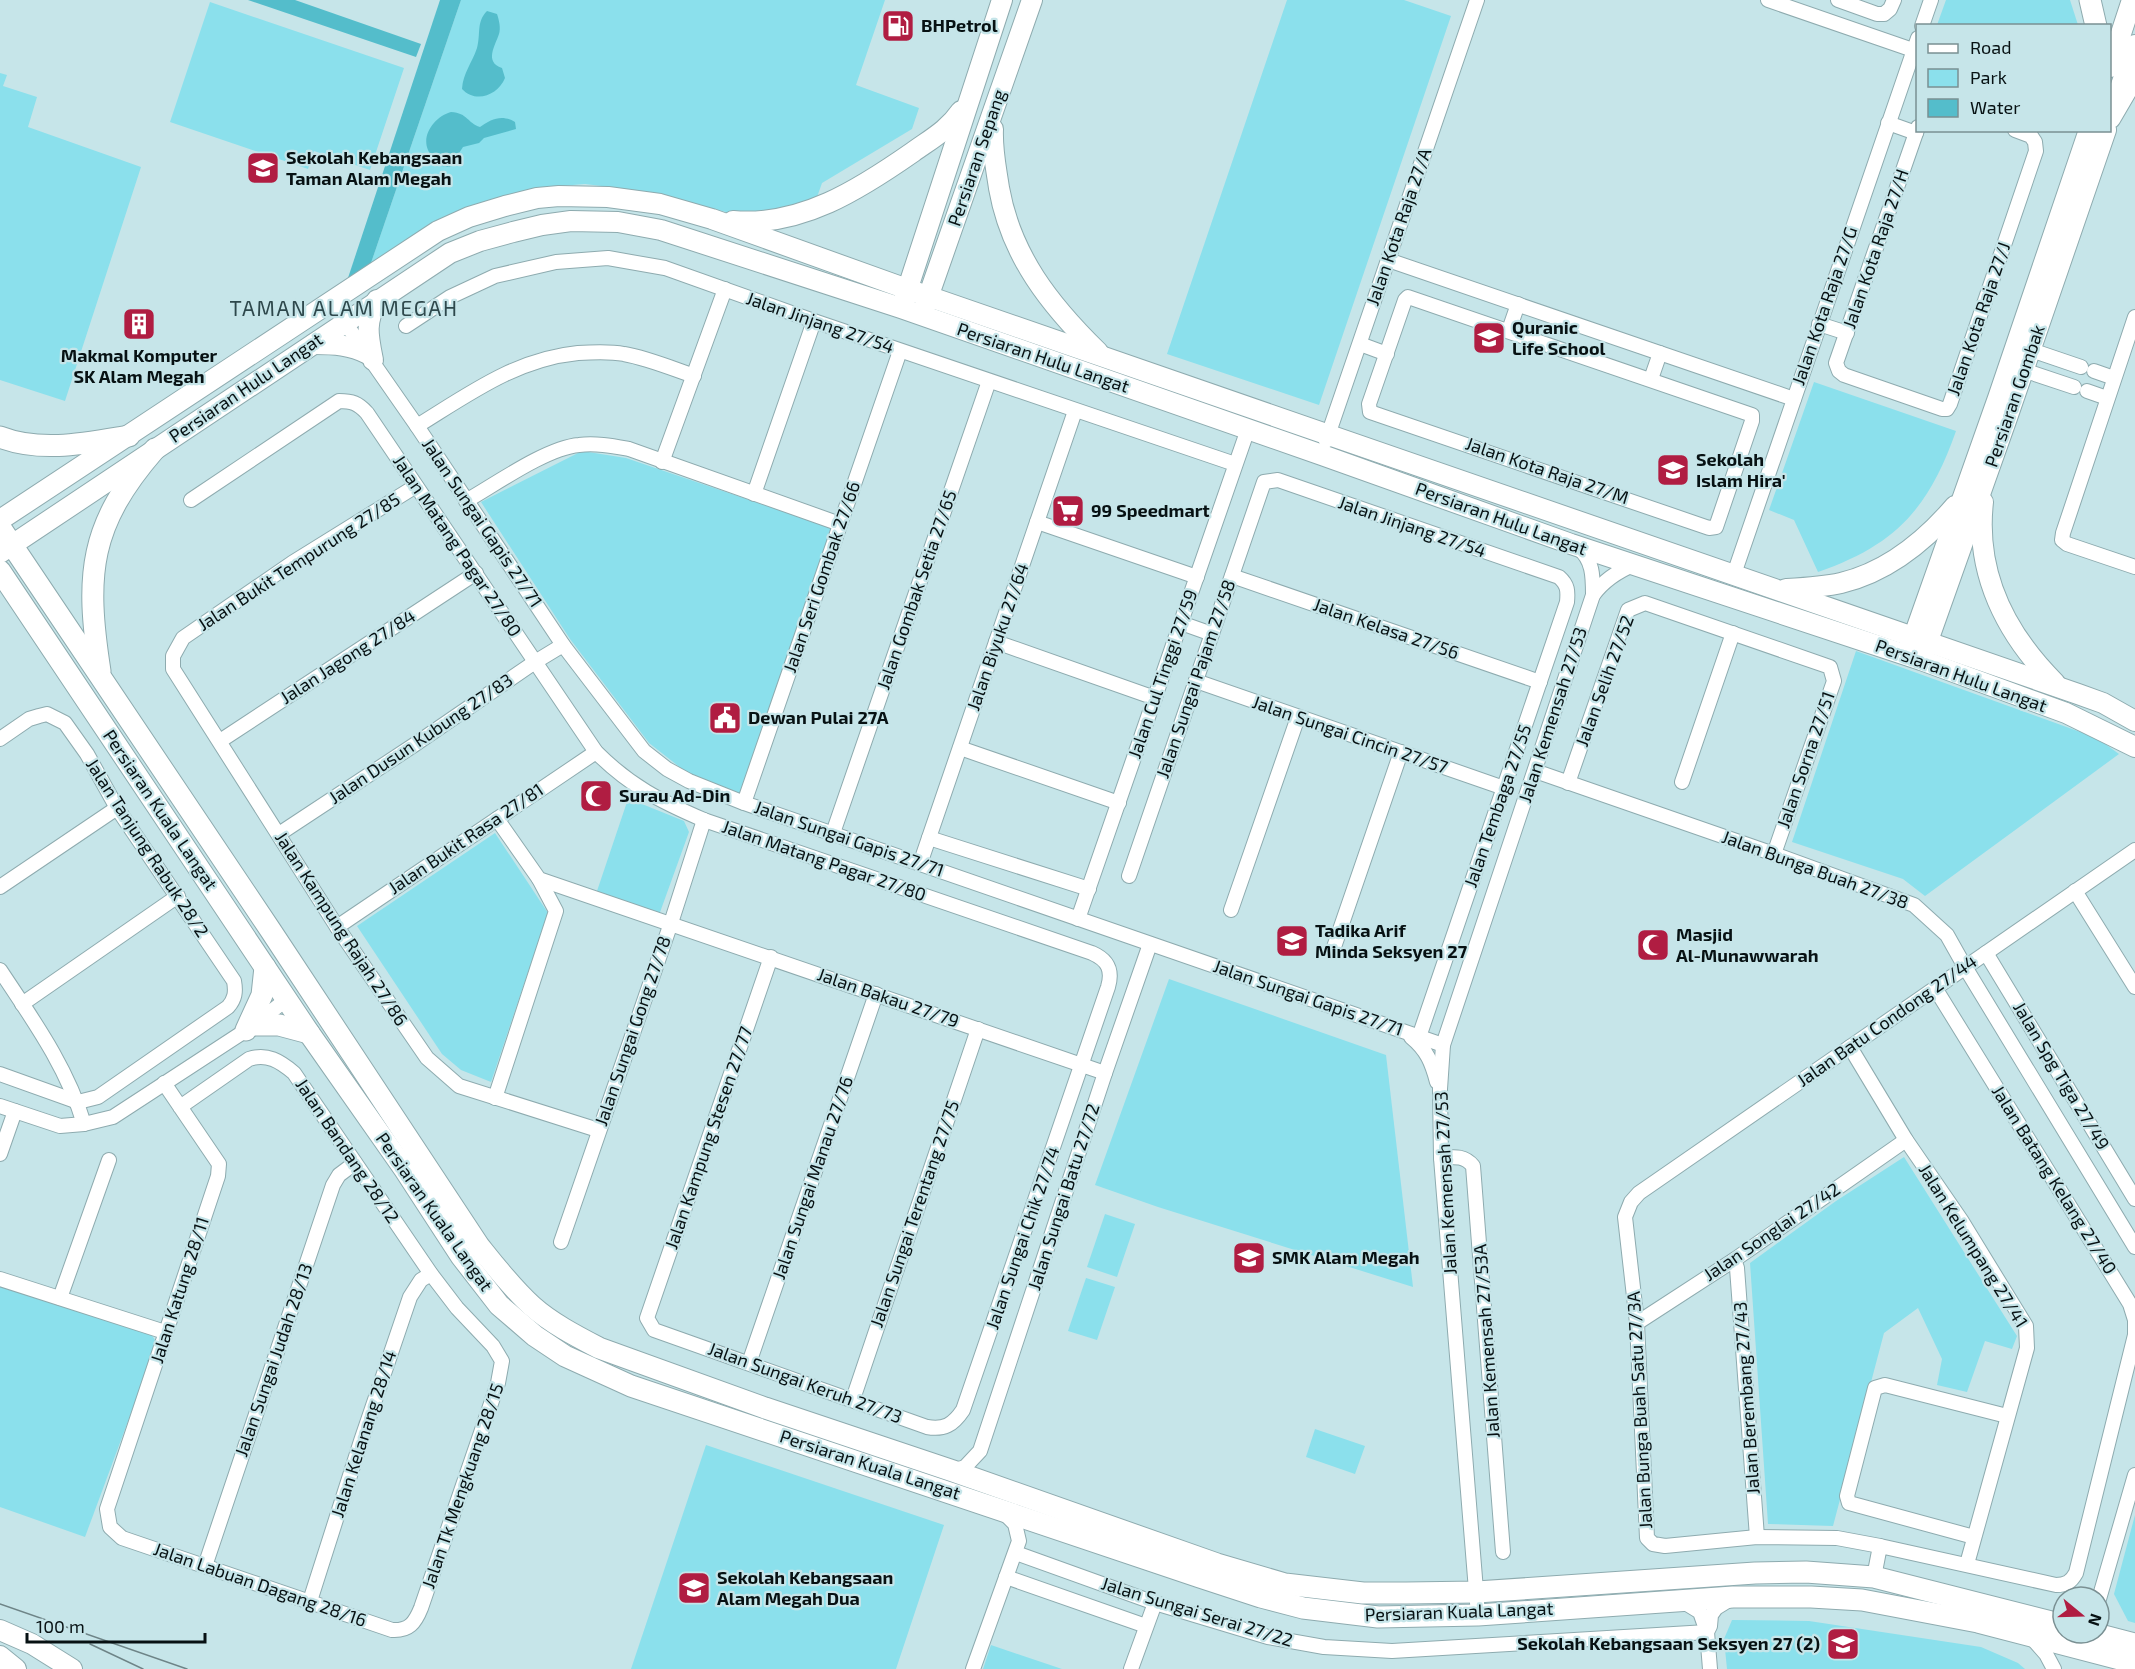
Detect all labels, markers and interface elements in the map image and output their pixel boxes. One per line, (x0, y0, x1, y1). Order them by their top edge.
fuel station icon: BHPetrol (880, 8, 916, 44)
place label: BHPetrol (921, 14, 998, 36)
legend (1916, 24, 2111, 132)
text: Road (1970, 36, 2011, 58)
text: Park (1970, 66, 2007, 88)
street label: Persiaran Sepang (942, 86, 1010, 229)
text: Water (1970, 96, 2020, 118)
street label: Jalan Kota Raja 27/A (1361, 144, 1436, 308)
place label: Sekolah Kebangsaan Taman Alam Megah (286, 146, 462, 189)
school or university icon: Sekolah Kebangsaan Taman Alam Megah (245, 150, 281, 186)
street label: Jalan Kota Raja 27/H (1837, 166, 1913, 331)
street label: Jalan Kota Raja 27/G (1787, 224, 1862, 388)
street label: Jalan Kota Raja 27/J (1941, 239, 2015, 398)
street label: Jalan Jinjang 27/54 (744, 286, 897, 358)
district label: TAMAN ALAM MEGAH (230, 295, 458, 320)
building icon: Makmal Komputer SK Alam Megah (121, 306, 157, 342)
place label: Quranic Life School (1512, 316, 1606, 359)
street label: Persiaran Hulu Langat (954, 317, 1132, 397)
school or university icon: Quranic Life School (1471, 320, 1507, 356)
street label: Persiaran Gombak (1979, 322, 2049, 470)
street label: Persiaran Hulu Langat (164, 327, 327, 447)
place label: Makmal Komputer SK Alam Megah (61, 344, 218, 387)
street label: Jalan Kota Raja 27/M (1463, 432, 1632, 508)
street label: Jalan Sungai Gapis 27/71 (418, 434, 548, 611)
place label: Sekolah Islam Hira' (1696, 448, 1786, 491)
street label: Jalan Matang Pagar 27/80 (389, 451, 527, 640)
school or university icon: Sekolah Islam Hira' (1655, 452, 1691, 488)
street label: Persiaran Hulu Langat (1413, 477, 1590, 559)
street label: Jalan Seri Gombak 27/66 (778, 478, 864, 675)
street label: Jalan Bukit Tempurung 27/85 (193, 487, 404, 635)
street label: Jalan Gombak Setia 27/65 (872, 487, 961, 692)
street label: Jalan Jinjang 27/54 (1336, 490, 1489, 562)
supermarket icon: 99 Speedmart (1050, 493, 1086, 529)
place label: 99 Speedmart (1091, 499, 1210, 521)
street label: Jalan Biyuku 27/64 (961, 560, 1033, 713)
street label: Jalan Sungai Pajam 27/58 (1151, 576, 1239, 781)
street label: Jalan Cul Tinggi 27/59 (1123, 586, 1201, 761)
street label: Jalan Kelasa 27/56 (1311, 593, 1462, 663)
street label: Jalan Jagong 27/84 (276, 604, 419, 708)
street label: Jalan Selih 27/52 (1570, 612, 1638, 749)
street label: Jalan Kemensah 27/53 (1513, 624, 1591, 805)
street label: Persiaran Hulu Langat (1873, 634, 2050, 716)
street label: Jalan Dusun Kubung 27/83 (324, 668, 517, 808)
street label: Jalan Sorna 27/51 (1771, 688, 1839, 831)
street label: Jalan Sungai Cincin 27/57 (1250, 690, 1451, 778)
public building icon: Dewan Pulai 27A (707, 700, 743, 736)
place label: Dewan Pulai 27A (748, 706, 889, 728)
street label: Jalan Tembaga 27/55 (1459, 721, 1535, 890)
street label: Persiaran Kuala Langat (99, 725, 223, 894)
street label: Jalan Tanjung Rabuk 28/2 (82, 754, 214, 941)
street label: Jalan Bukit Rasa 27/81 (384, 778, 547, 898)
mosque icon: Surau Ad-Din (578, 778, 614, 814)
place label: Surau Ad-Din (619, 784, 730, 806)
street label: Jalan Sungai Gapis 27/71 (752, 795, 947, 881)
street label: Jalan Matang Pagar 27/80 (719, 815, 929, 905)
street label: Jalan Bunga Buah 27/38 (1719, 825, 1912, 913)
street label: Jalan Kampung Rajah 27/86 (271, 827, 413, 1030)
place label: Tadika Arif Minda Seksyen 27 (1315, 919, 1468, 962)
school or university icon: Tadika Arif Minda Seksyen 27 (1274, 923, 1310, 959)
place label: Masjid Al-Munawwarah (1676, 923, 1819, 966)
mosque icon: Masjid Al-Munawwarah (1635, 927, 1671, 963)
street label: Jalan Sungai Gong 27/78 (589, 933, 675, 1129)
street label: Jalan Batu Condong 27/44 (1792, 950, 1981, 1091)
street label: Jalan Sungai Gapis 27/71 (1211, 954, 1406, 1040)
street label: Jalan Bakau 27/79 (815, 963, 962, 1032)
street label: Jalan Spg Tiga 27/49 (2009, 998, 2115, 1153)
street label: Jalan Kampung Stesen 27/77 (660, 1023, 757, 1252)
street label: Jalan Sungai Manau 27/76 (767, 1073, 857, 1282)
street label: Jalan Bandang 28/12 (291, 1074, 404, 1227)
street label: Jalan Batang Kelang 27/40 (1988, 1081, 2122, 1278)
street label: Jalan Kemensah 27/53 (1429, 1091, 1461, 1275)
street label: Jalan Sungai Terentang 27/75 (865, 1097, 963, 1330)
street label: Jalan Sungai Batu 27/72 (1022, 1101, 1104, 1293)
street label: Persiaran Kuala Langat (372, 1128, 498, 1295)
street label: Jalan Sungai Chik 27/74 (980, 1143, 1064, 1332)
street label: Jalan Kelumpang 27/41 (1914, 1160, 2033, 1331)
street label: Jalan Songlai 27/42 (1699, 1177, 1844, 1285)
street label: Jalan Katung 28/11 (145, 1214, 213, 1366)
school or university icon: SMK Alam Megah (1231, 1240, 1267, 1276)
street label: Jalan Kemensah 27/53A (1468, 1242, 1504, 1439)
place label: SMK Alam Megah (1272, 1246, 1419, 1268)
street label: Jalan Sungai Judah 28/13 (230, 1260, 317, 1459)
street label: Jalan Bunga Buah Satu 27/3A (1622, 1290, 1656, 1530)
street label: Jalan Berembang 27/43 (1728, 1301, 1764, 1495)
street label: Jalan Sungai Keruh 27/73 (705, 1337, 905, 1427)
street label: Jalan Kelanang 28/14 (326, 1347, 400, 1520)
street label: Jalan Tk Mengkuang 28/15 (417, 1380, 508, 1591)
street label: Persiaran Kuala Langat (777, 1424, 964, 1504)
street label: Jalan Labuan Dagang 28/16 (151, 1537, 370, 1631)
place label: Sekolah Kebangsaan Alam Megah Dua (717, 1566, 893, 1609)
school or university icon: Sekolah Kebangsaan Alam Megah Dua (676, 1570, 712, 1606)
street label: Jalan Sungai Serai 27/22 (1099, 1571, 1296, 1651)
north arrow (2051, 1585, 2111, 1645)
street label: Persiaran Kuala Langat (1364, 1597, 1554, 1625)
scale bar (27, 1606, 206, 1644)
text: N (2085, 1611, 2107, 1629)
text: 100 m (36, 1615, 85, 1637)
school or university icon: Sekolah Kebangsaan Seksyen 27 (2) (1825, 1626, 1861, 1662)
place label: Sekolah Kebangsaan Seksyen 27 (2) (1517, 1632, 1820, 1654)

